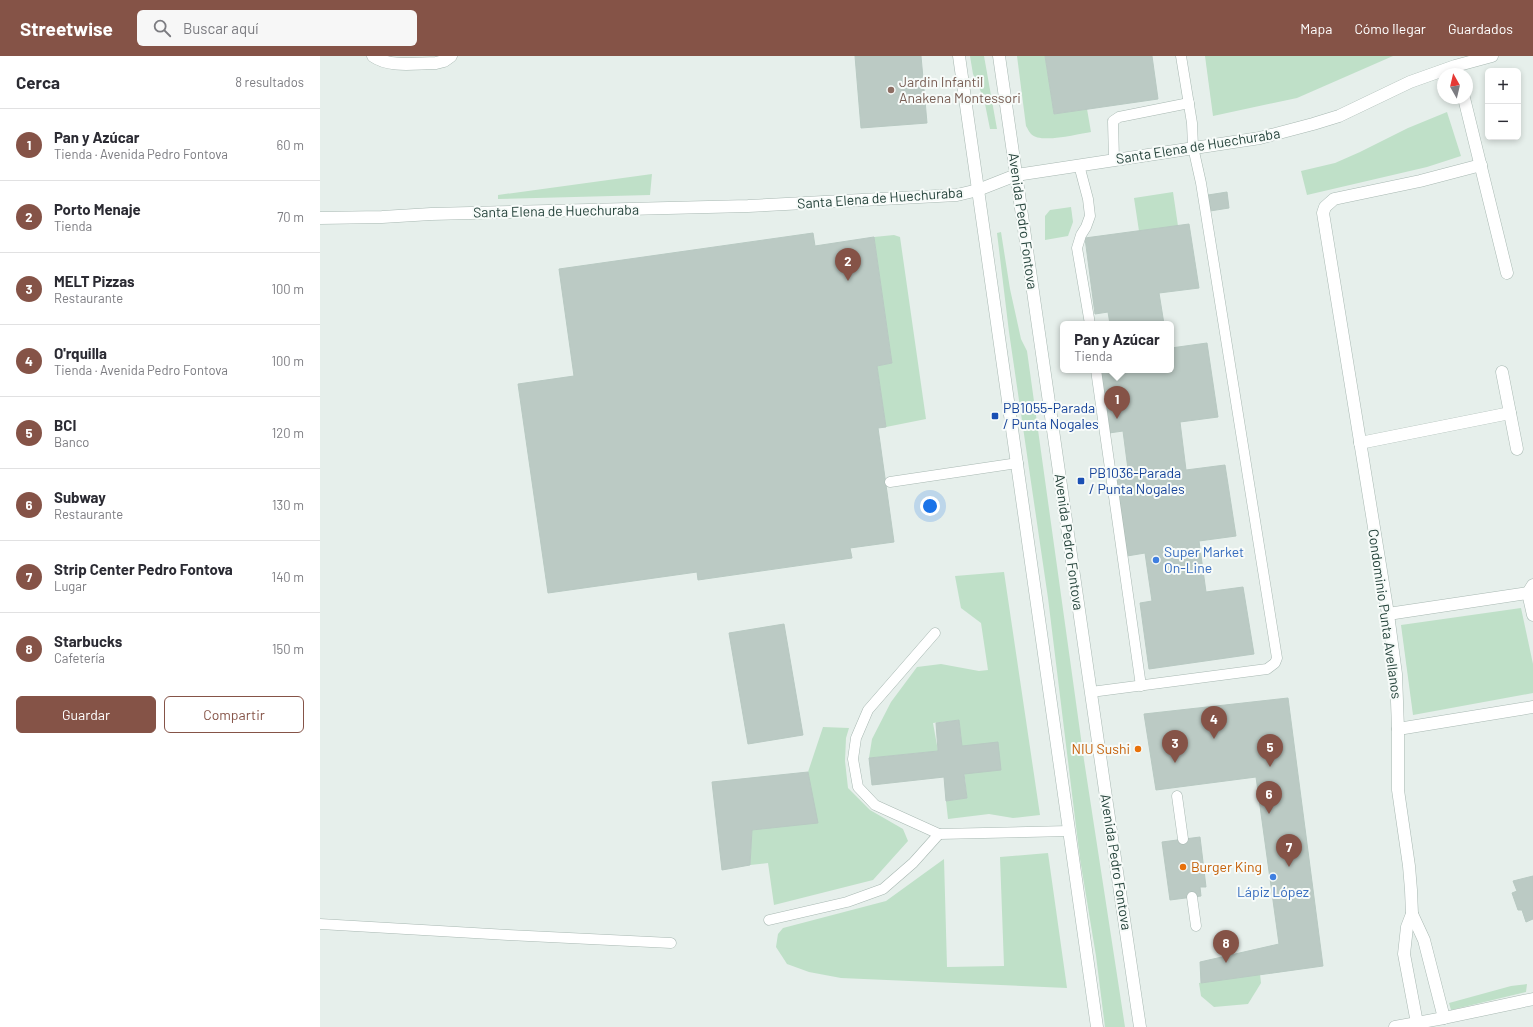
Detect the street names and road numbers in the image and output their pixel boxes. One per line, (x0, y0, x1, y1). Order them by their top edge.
street label: Santa Elena de Huechuraba (1115, 124, 1281, 167)
street label: Avenida Pedro Fontova (1005, 152, 1041, 290)
street label: Santa Elena de Huechuraba (797, 183, 963, 212)
street label: Santa Elena de Huechuraba (473, 201, 639, 220)
street label: Avenida Pedro Fontova (1051, 473, 1087, 611)
street label: Condominio Punta Avellanos (1365, 528, 1406, 700)
street label: Avenida Pedro Fontova (1097, 793, 1136, 931)

